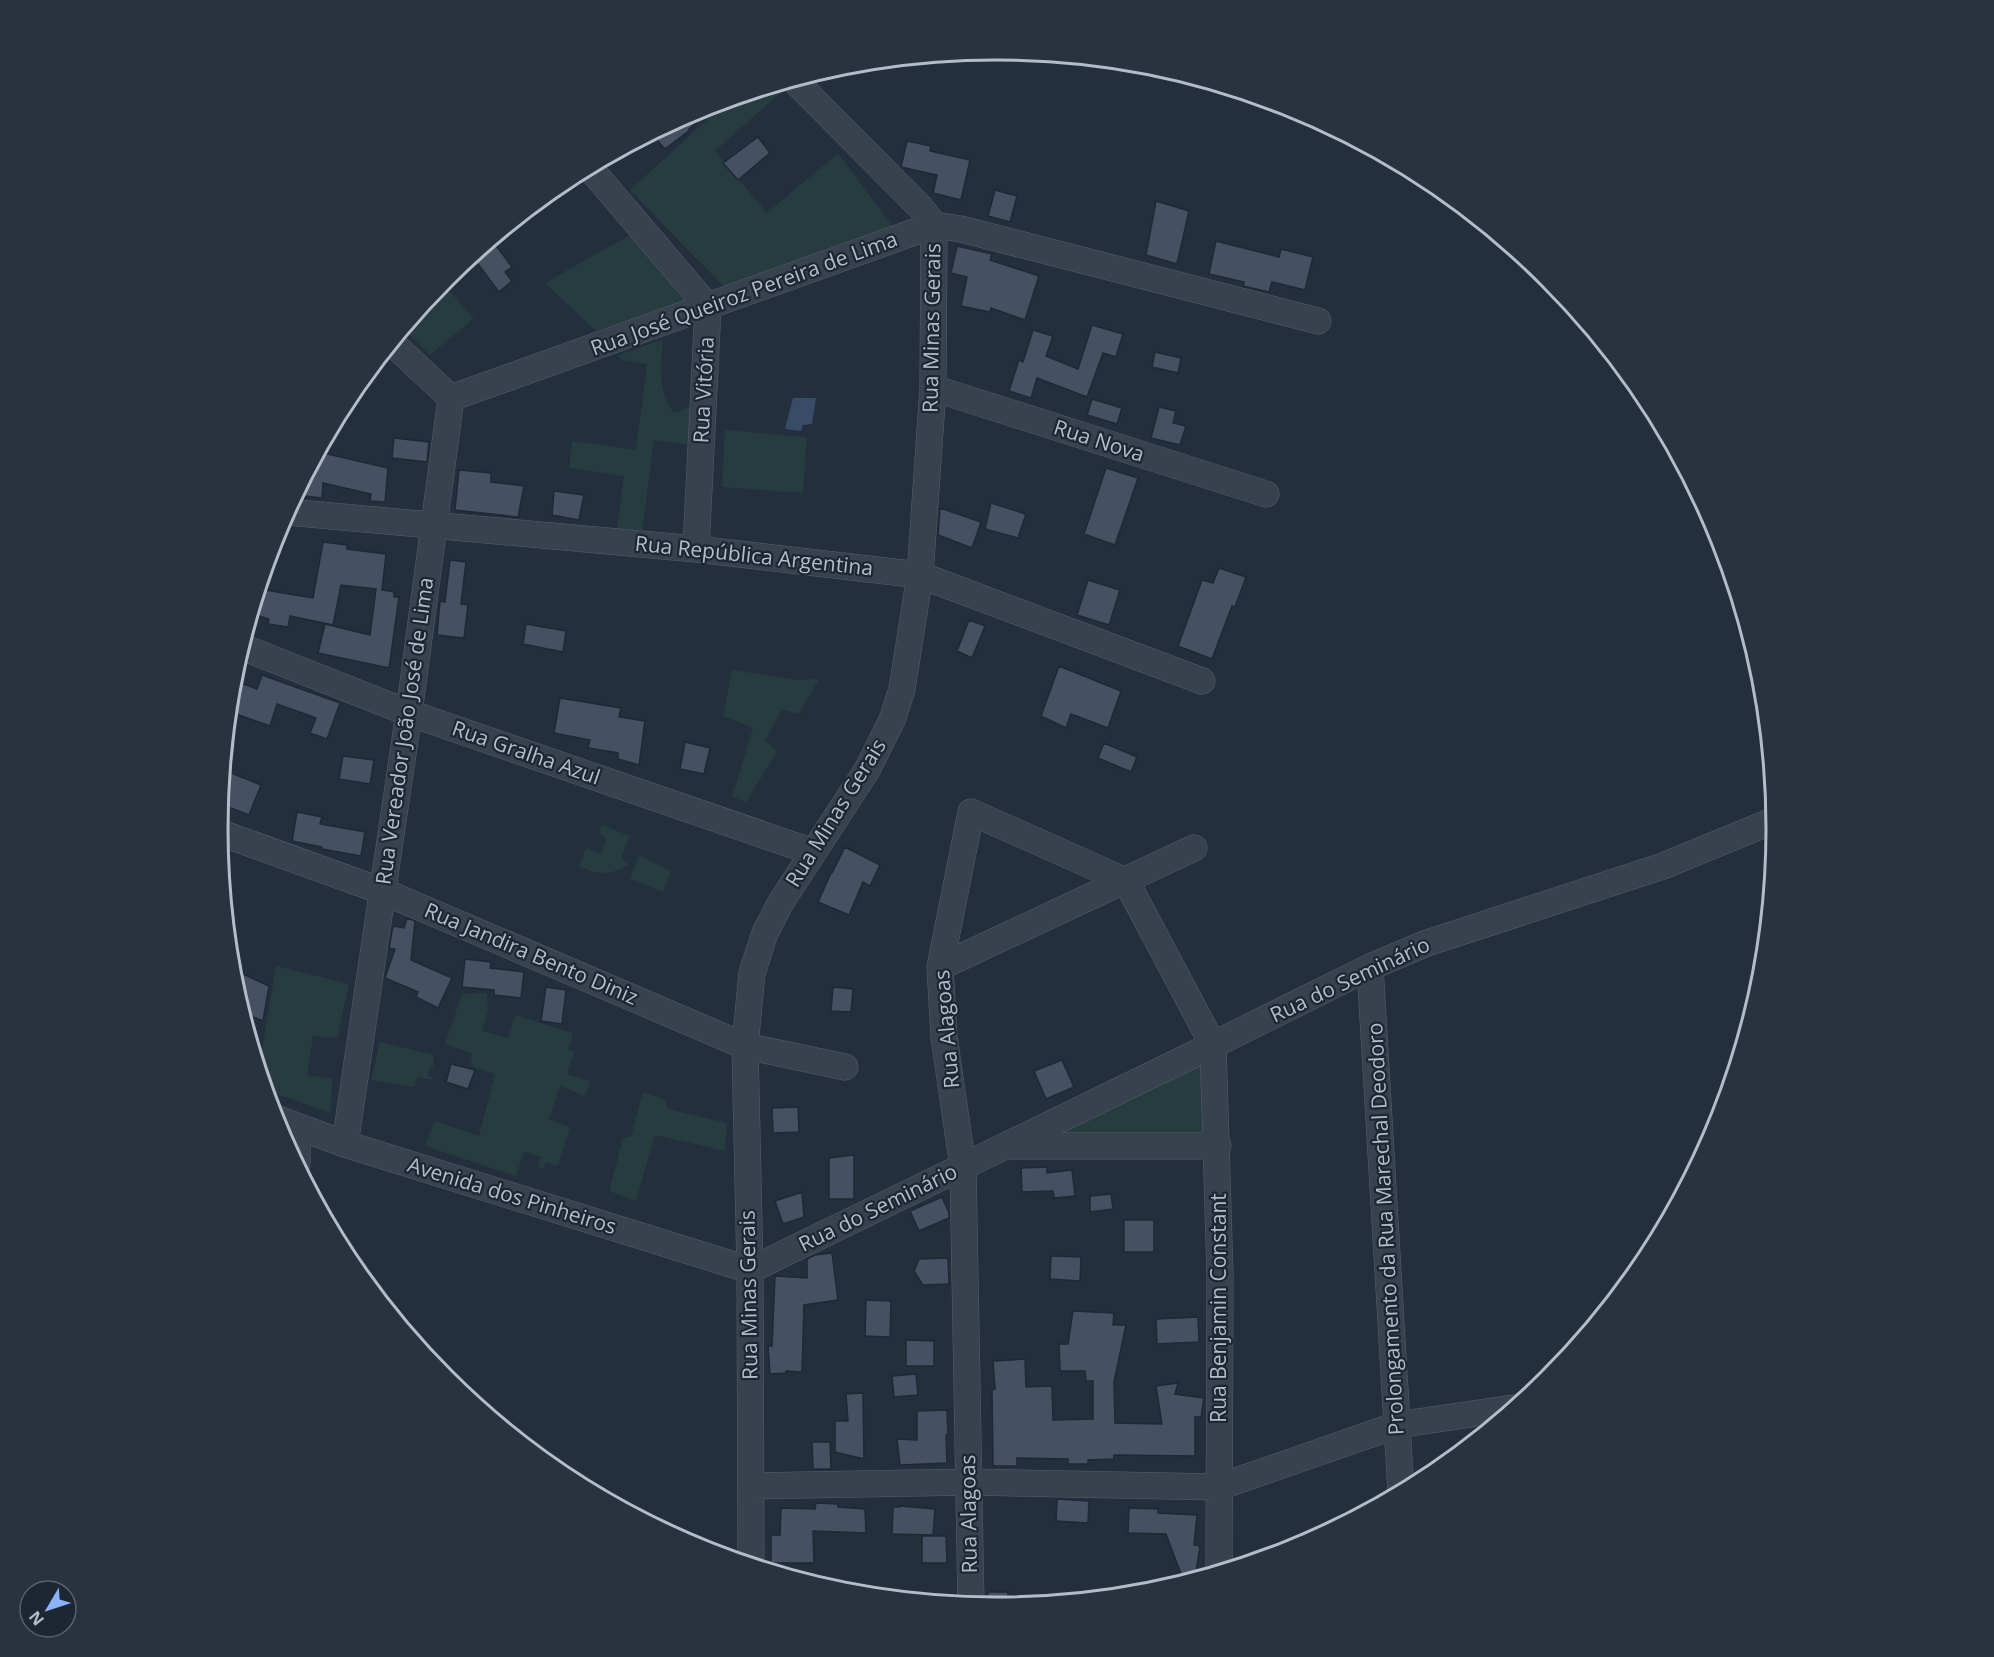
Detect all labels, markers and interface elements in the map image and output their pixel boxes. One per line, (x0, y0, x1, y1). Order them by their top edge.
street label: Rua José Queiroz Pereira de Lima (586, 224, 901, 362)
street label: Rua Minas Gerais (916, 243, 946, 413)
street label: Rua Vitória (686, 336, 720, 444)
street label: Rua Nova (1050, 412, 1148, 468)
street label: Rua República Argentina (634, 529, 875, 581)
street label: Rua Vereador João José de Lima (369, 575, 439, 886)
street label: Rua Gralha Azul (448, 714, 604, 791)
street label: Rua Minas Gerais (778, 733, 892, 892)
street label: Rua Jandira Bento Diniz (420, 895, 643, 1011)
street label: Rua do Seminário (1265, 930, 1434, 1028)
street label: Rua Alagoas (927, 969, 965, 1090)
street label: Prolongamento da Rua Marechal Deodoro (1360, 1022, 1410, 1436)
street label: Avenida dos Pinheiros (405, 1150, 620, 1240)
street label: Rua do Seminário (794, 1157, 961, 1258)
street label: Rua Benjamin Constant (1204, 1193, 1232, 1423)
street label: Rua Minas Gerais (733, 1210, 763, 1380)
street label: Rua Alagoas (953, 1454, 983, 1574)
north arrow (18, 1579, 78, 1639)
text: N (24, 1606, 49, 1630)

